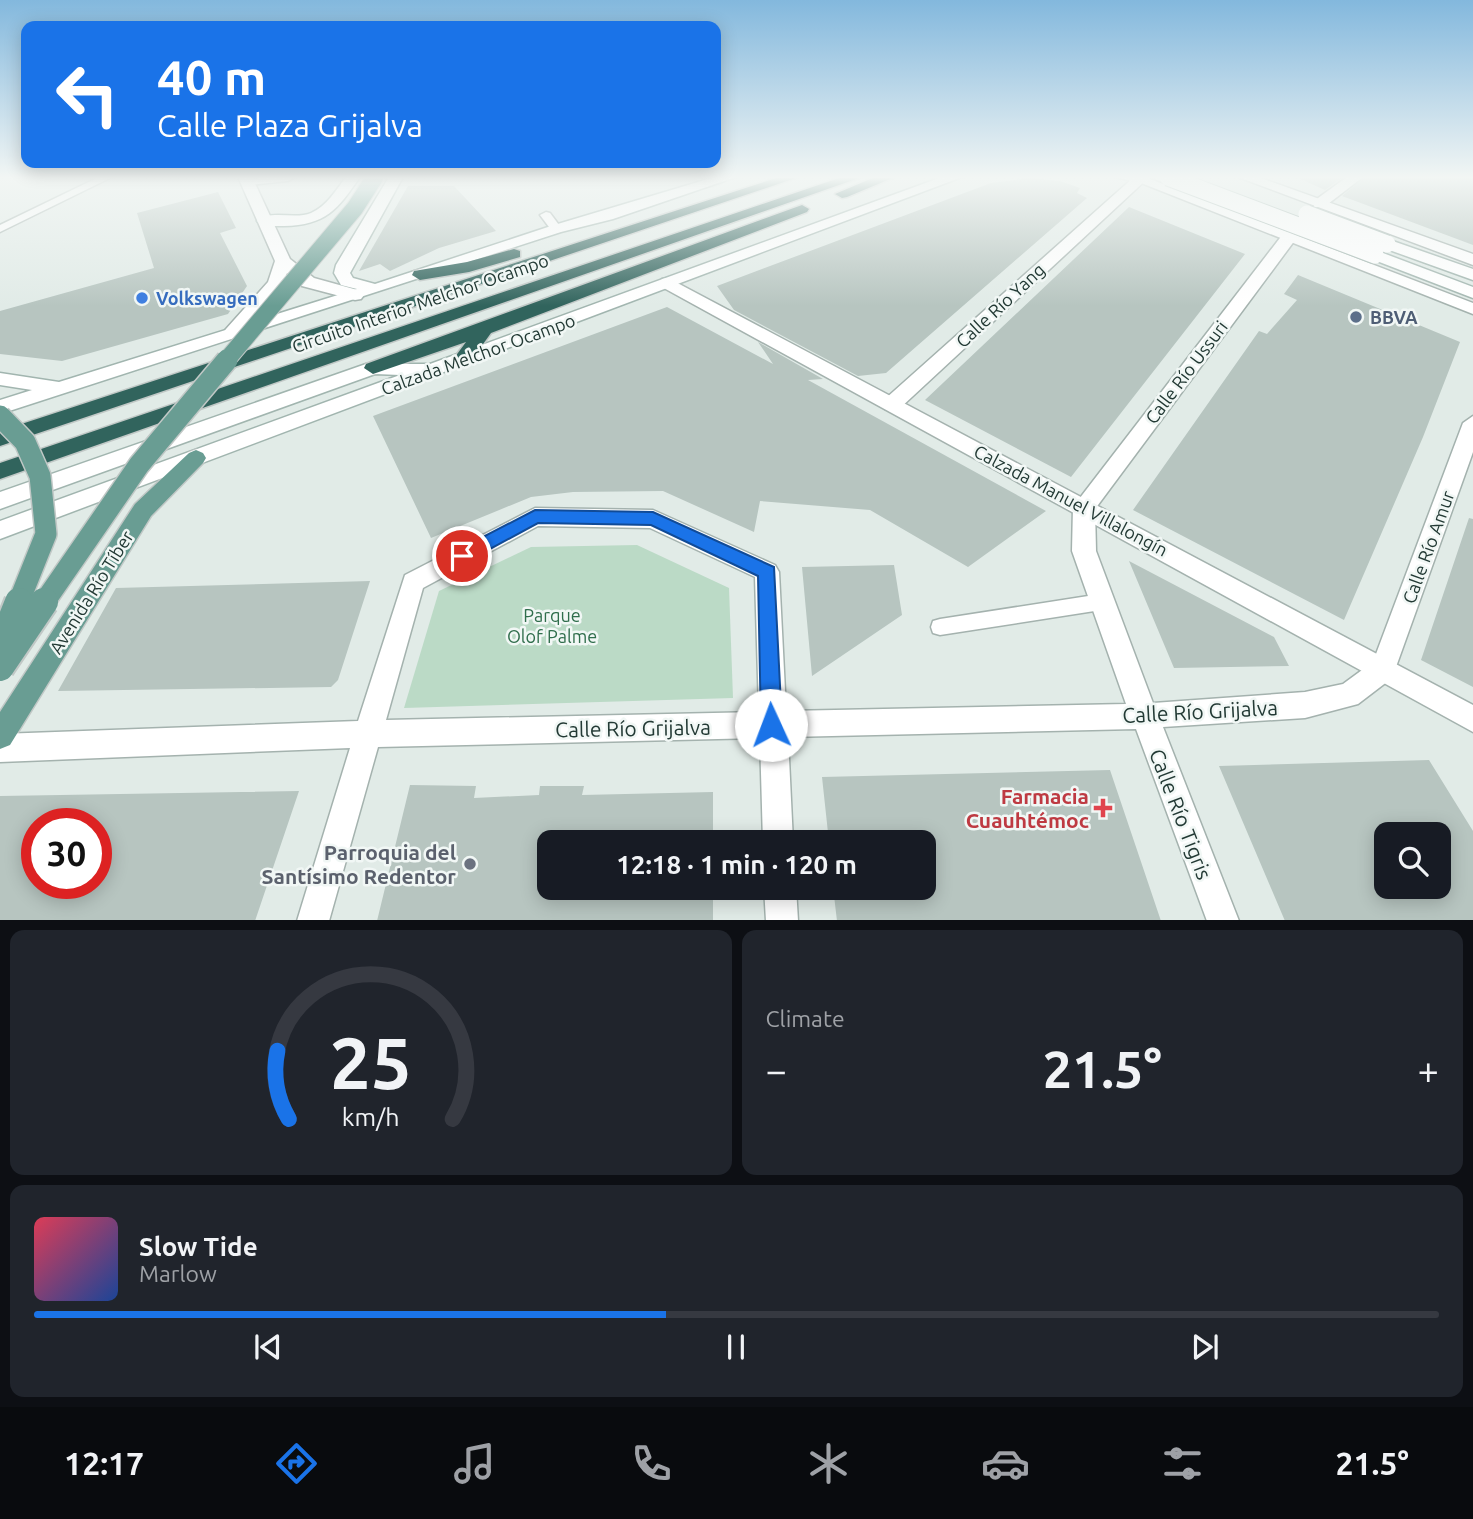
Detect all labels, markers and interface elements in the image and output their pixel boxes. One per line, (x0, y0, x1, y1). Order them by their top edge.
icon: left (42, 49, 133, 140)
text: 40 m (157, 49, 266, 104)
text: Calle Plaza Grijalva (157, 107, 423, 143)
street label: Circuito Interior Melchor Ocampo (289, 250, 551, 356)
street label: Calle Río Yang (952, 259, 1048, 351)
place label: Volkswagen (156, 288, 258, 308)
marker: Volkswagen (134, 290, 150, 306)
place label: BBVA (1370, 307, 1418, 327)
marker: BBVA (1348, 309, 1364, 325)
street label: Calzada Melchor Ocampo (378, 310, 578, 398)
street label: Calle Río Ussuri (1141, 317, 1231, 427)
street label: Calzada Manuel Villalongín (971, 440, 1171, 560)
street label: Calle Río Amur (1398, 488, 1458, 606)
pin (432, 526, 492, 586)
street label: Avenida Río Tíber (45, 527, 137, 657)
icon: arrive (443, 537, 481, 575)
park label: Parque Olof Palme (507, 605, 597, 646)
position arrow (734, 688, 808, 762)
street label: Calle Río Grijalva (1122, 695, 1278, 727)
street label: Calle Río Grijalva (555, 715, 711, 741)
street label: Calle Río Tigris (1145, 745, 1217, 883)
place label: Farmacia Cuauhtémoc (966, 784, 1089, 832)
marker: Farmacia Cuauhtémoc (1095, 800, 1111, 816)
speed limit sign: 30 (21, 808, 112, 899)
map controls (1374, 822, 1451, 899)
button: search (1374, 822, 1451, 899)
place label: Parroquia del Santísimo Redentor (261, 840, 456, 888)
text: 12:18 · 1 min · 120 m (616, 850, 857, 879)
marker: Parroquia del Santísimo Redentor (462, 856, 478, 872)
text: Climate (766, 1006, 845, 1031)
text: 25 (330, 1021, 412, 1103)
text: 21.5° (1043, 1040, 1162, 1098)
text: − (766, 1049, 787, 1091)
text: + (1418, 1049, 1439, 1091)
text: km/h (342, 1102, 400, 1130)
text: Slow Tide (139, 1232, 258, 1261)
text: Marlow (139, 1261, 217, 1286)
icon: previous (249, 1328, 287, 1366)
icon: pause (717, 1328, 755, 1366)
icon: next (1186, 1328, 1224, 1366)
icon: directions (272, 1439, 321, 1488)
icon: music (450, 1439, 499, 1488)
icon: phone (627, 1439, 676, 1488)
icon: climate (804, 1439, 853, 1488)
icon: car (981, 1439, 1030, 1488)
icon: filters (1158, 1439, 1207, 1488)
text: 12:17 (64, 1445, 144, 1481)
text: 21.5° (1335, 1445, 1409, 1481)

